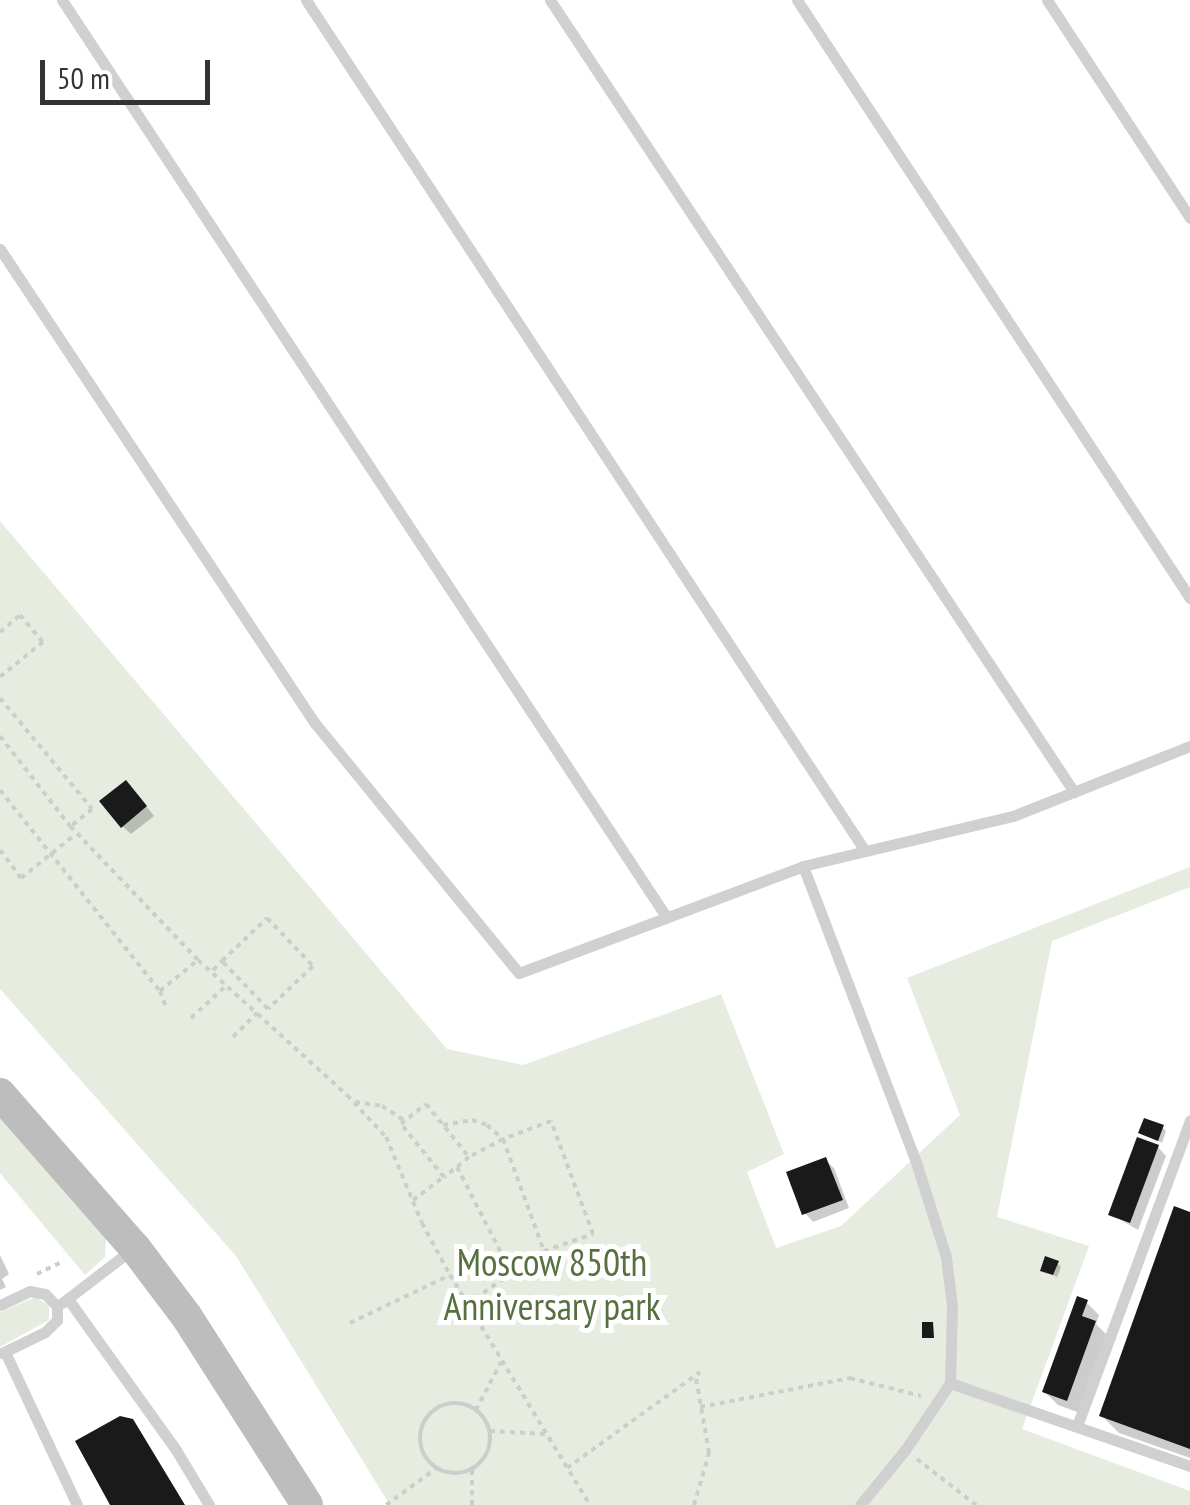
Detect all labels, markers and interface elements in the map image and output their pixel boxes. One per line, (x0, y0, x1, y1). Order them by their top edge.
scale bar (45, 40, 215, 102)
text: 50 m (57, 58, 110, 97)
park label: Moscow 850th Anniversary park (443, 1239, 661, 1328)

